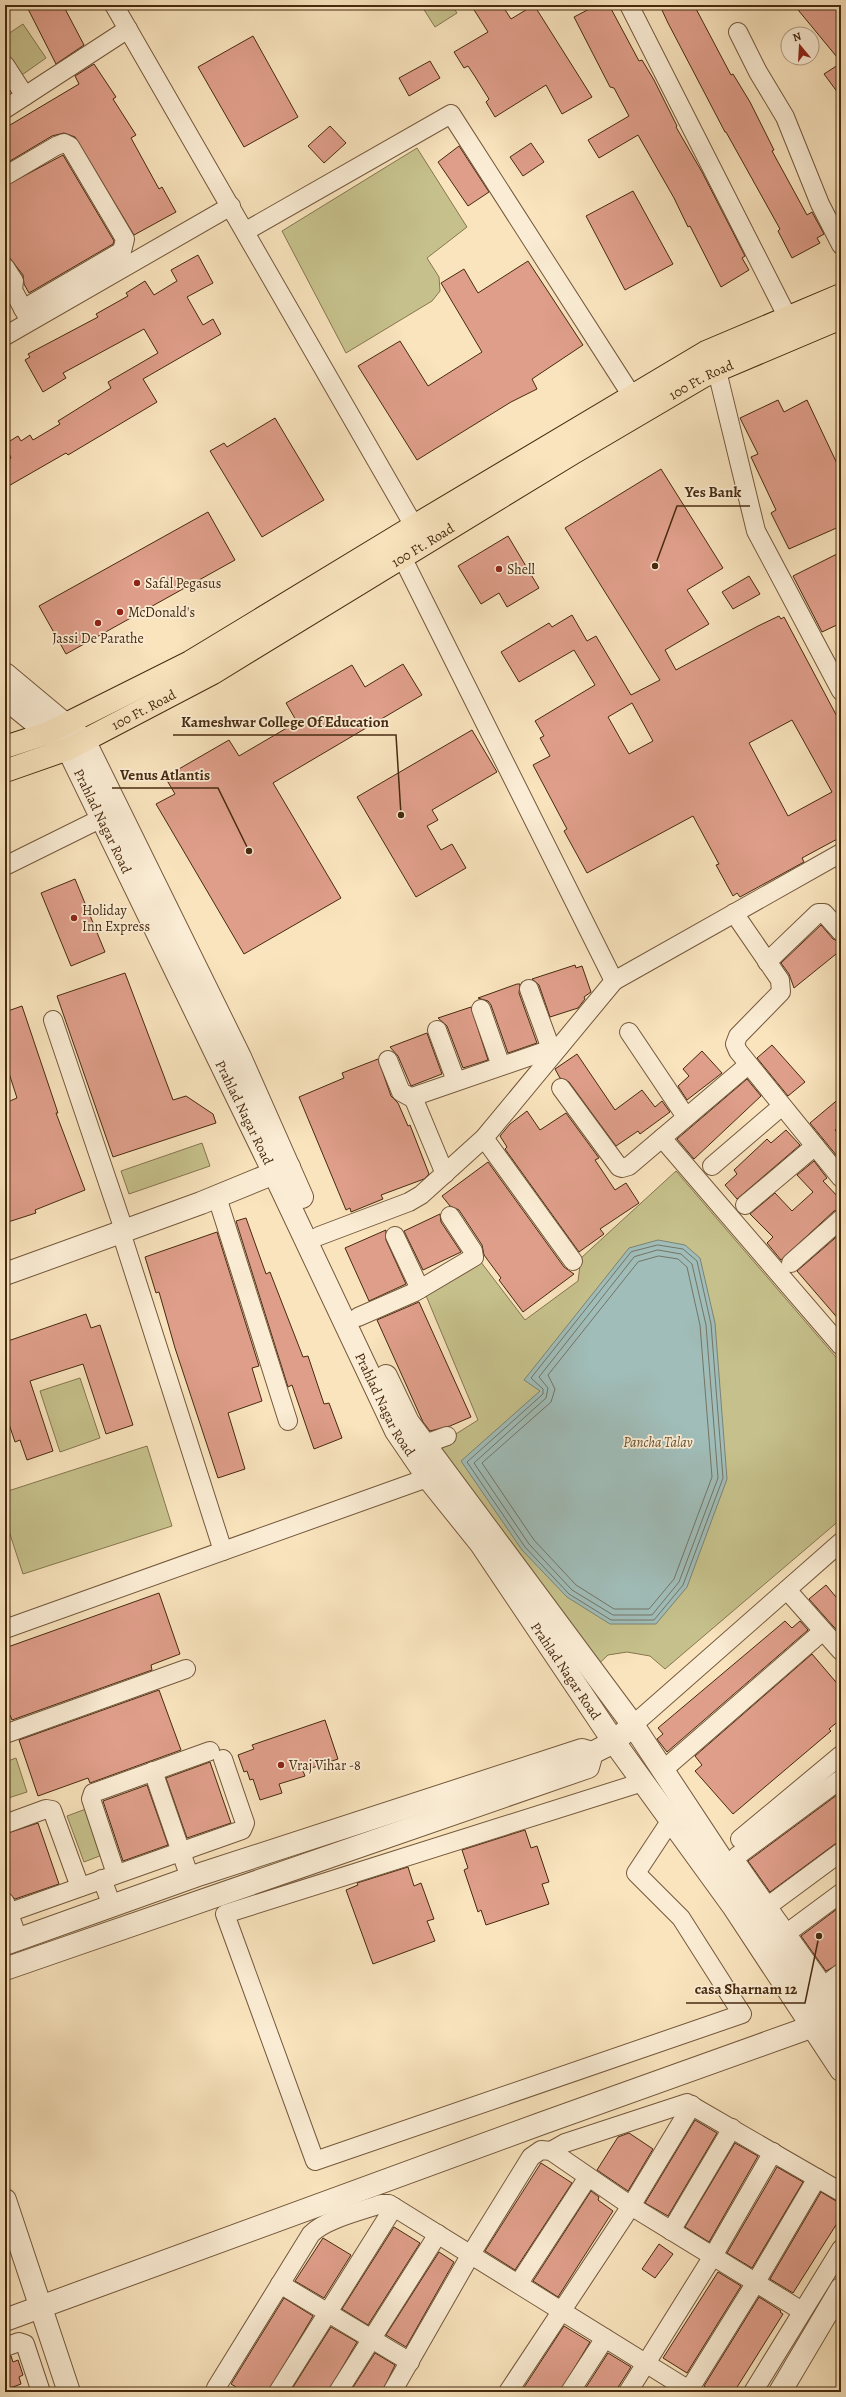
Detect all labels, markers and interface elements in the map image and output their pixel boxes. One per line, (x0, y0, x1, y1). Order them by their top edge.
north arrow (780, 26, 820, 66)
text: N (791, 29, 803, 45)
street label: 100 Ft. Road (665, 356, 737, 405)
callout: Yes Bank (677, 479, 750, 506)
text: Yes Bank (684, 482, 742, 502)
street label: 100 Ft. Road (388, 519, 458, 572)
place label: Shell (507, 560, 535, 579)
marker: Shell (494, 564, 504, 574)
place label: Safal Pegasus (145, 574, 221, 593)
marker: Safal Pegasus (132, 578, 142, 588)
place label: McDonald's (128, 603, 195, 622)
marker: McDonald's (115, 607, 125, 617)
marker: Jassi De Parathe (93, 618, 103, 628)
place label: Jassi De Parathe (52, 629, 144, 648)
street label: 100 Ft. Road (108, 685, 180, 735)
callout: Kameshwar College Of Education (173, 708, 396, 735)
text: Kameshwar College Of Education (181, 712, 389, 732)
callout: Venus Atlantis (112, 761, 218, 788)
text: Venus Atlantis (119, 765, 210, 785)
street label: Prahlad Nagar Road (69, 766, 136, 877)
place label: Holiday Inn Express (82, 901, 150, 936)
marker: Holiday Inn Express (69, 913, 79, 923)
street label: Prahlad Nagar Road (211, 1057, 278, 1168)
street label: Prahlad Nagar Road (350, 1349, 420, 1460)
park label: Pancha Talav (623, 1433, 693, 1452)
street label: Prahlad Nagar Road (526, 1618, 606, 1724)
place label: Vraj Vihar -8 (288, 1756, 361, 1775)
marker: Vraj Vihar -8 (276, 1760, 286, 1770)
callout: casa Sharnam 12 (686, 1976, 805, 2003)
text: casa Sharnam 12 (695, 1979, 798, 1999)

